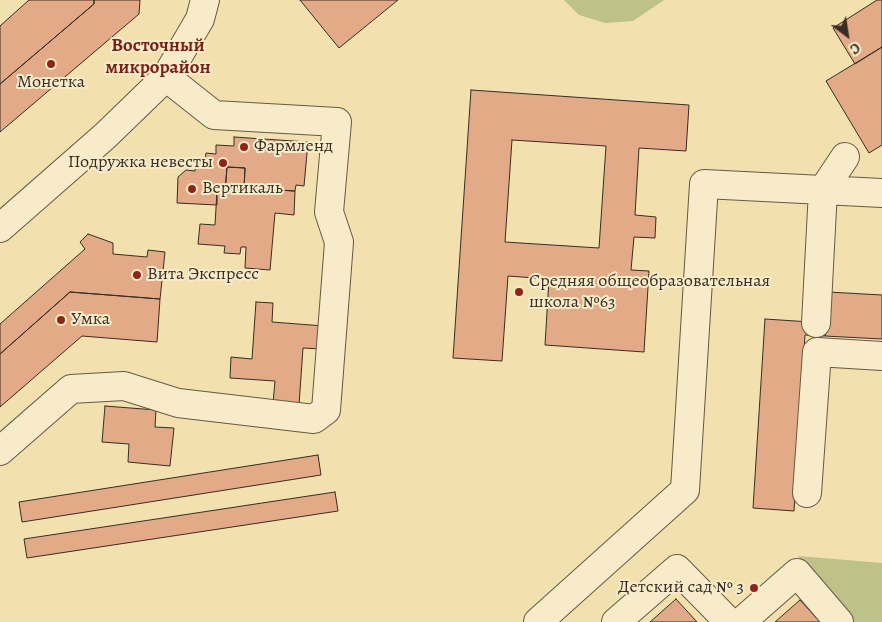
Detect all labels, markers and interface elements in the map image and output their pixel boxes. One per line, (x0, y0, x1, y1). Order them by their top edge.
north arrow (822, 10, 872, 60)
district label: Восточный микрорайон (105, 35, 211, 79)
text: С (846, 38, 864, 59)
marker: Монетка (45, 58, 57, 70)
place label: Монетка (17, 72, 85, 94)
place label: Фармленд (254, 136, 333, 158)
marker: Фармленд (238, 141, 250, 153)
place label: Подружка невесты (68, 152, 213, 174)
marker: Подружка невесты (217, 157, 229, 169)
place label: Вертикаль (202, 178, 283, 200)
marker: Вертикаль (186, 183, 198, 195)
place label: Вита Экспресс (147, 264, 259, 286)
marker: Вита Экспресс (131, 269, 143, 281)
place label: Средняя общеобразовательная школа №63 (529, 271, 770, 314)
marker: Средняя общеобразовательная школа №63 (513, 286, 525, 298)
place label: Умка (71, 309, 110, 331)
marker: Умка (55, 314, 67, 326)
place label: Детский сад № 3 (618, 577, 744, 599)
marker: Детский сад № 3 (748, 582, 760, 594)

